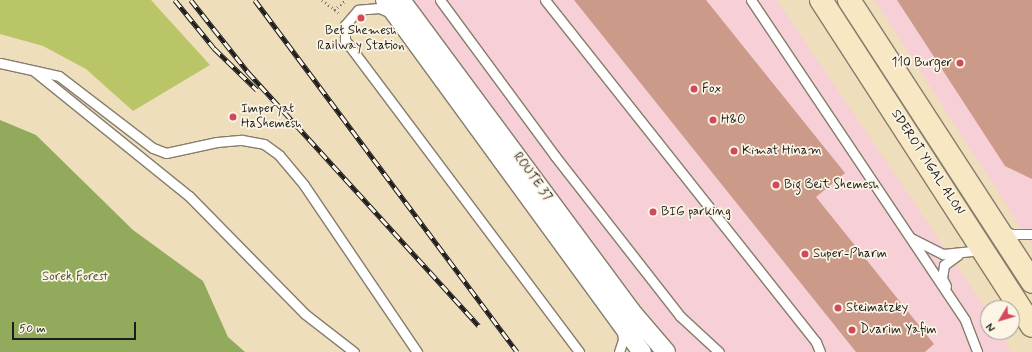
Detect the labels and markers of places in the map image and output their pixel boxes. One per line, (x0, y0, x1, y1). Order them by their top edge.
marker: Bet Shemesh Railway Station (356, 13, 366, 23)
place label: Bet Shemesh Railway Station (318, 24, 404, 55)
place label: 110 Burger (892, 55, 952, 71)
marker: 110 Burger (955, 58, 965, 68)
place label: Fox (702, 81, 721, 97)
marker: Fox (689, 84, 699, 94)
place label: Imperyat HaShemesh (241, 102, 302, 133)
marker: Imperyat HaShemesh (228, 112, 238, 122)
place label: H&O (721, 112, 746, 128)
marker: H&O (708, 115, 718, 125)
place label: Kimat Hinam (742, 143, 821, 159)
marker: Kimat Hinam (729, 146, 739, 156)
place label: Big Beit Shemesh (784, 177, 884, 193)
marker: Big Beit Shemesh (771, 180, 781, 190)
place label: BIG parking (661, 204, 728, 220)
marker: BIG parking (648, 207, 658, 217)
place label: Super-Pharm (813, 246, 887, 262)
marker: Super-Pharm (800, 249, 810, 259)
place label: Steimatzky (846, 300, 908, 316)
marker: Steimatzky (833, 303, 843, 313)
place label: Dvarim Yafim (860, 322, 937, 338)
marker: Dvarim Yafim (847, 325, 857, 335)

